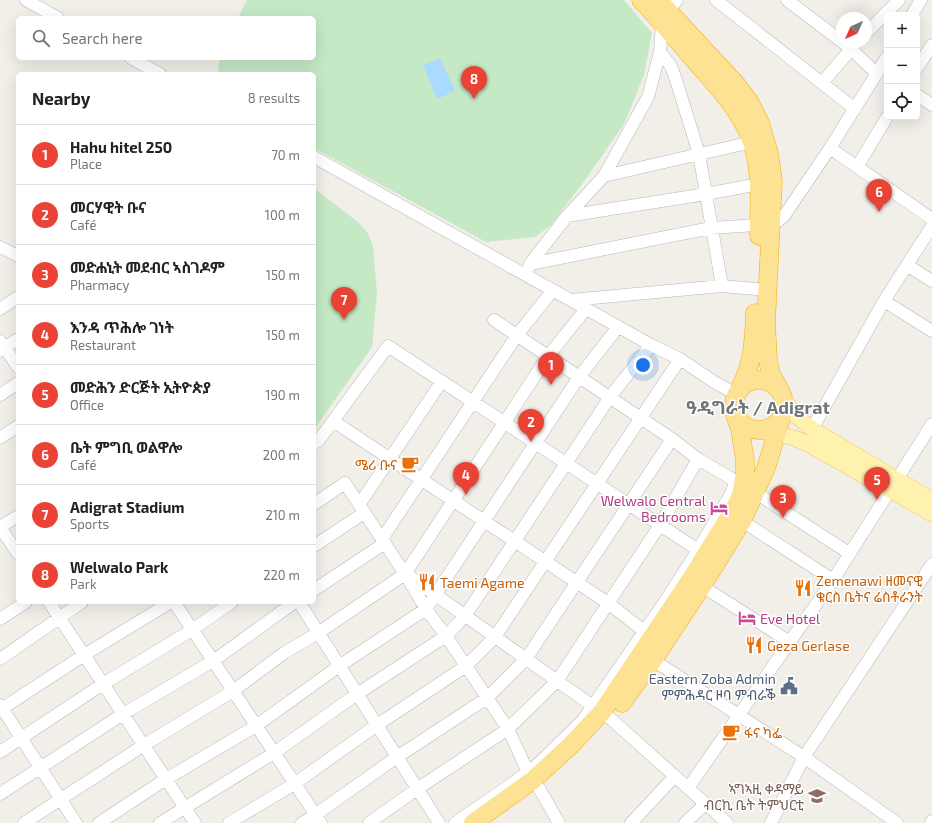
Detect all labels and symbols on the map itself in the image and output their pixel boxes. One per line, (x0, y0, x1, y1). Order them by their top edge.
north arrow (836, 12, 872, 48)
pin: 8 (461, 66, 487, 99)
pin: 6 (866, 179, 892, 212)
pin: 7 (331, 287, 357, 320)
pin: 1 (538, 352, 564, 385)
your location (633, 355, 653, 375)
district label: ዓዲግራት / Adigrat (686, 396, 830, 418)
pin: 2 (518, 409, 544, 442)
cafe icon: ሜሪ ቡና (400, 454, 420, 474)
place label: ሜሪ ቡና (355, 456, 397, 473)
pin: 4 (453, 462, 479, 495)
pin: 5 (864, 467, 890, 500)
pin: 3 (770, 485, 796, 518)
place label: Welwalo Central Bedrooms (601, 492, 707, 525)
hotel icon: Welwalo Central Bedrooms (709, 498, 729, 518)
restaurant icon: Taemi Agame (417, 572, 437, 592)
place label: Zemenawi ዘመናዊ ቁርስ ቤትና ሬስቶራንት (816, 572, 923, 605)
place label: Taemi Agame (440, 574, 524, 591)
restaurant icon: Zemenawi ዘመናዊ ቁርስ ቤትና ሬስቶራንት (793, 578, 813, 598)
hotel icon: Eve Hotel (737, 608, 757, 628)
place label: Eve Hotel (760, 610, 821, 627)
restaurant icon: Geza Gerlase (744, 635, 764, 655)
place label: Geza Gerlase (767, 637, 850, 654)
place label: Eastern Zoba Admin ምምሕዳር ዞባ ምብራቕ (649, 670, 776, 703)
public building icon: Eastern Zoba Admin ምምሕዳር ዞባ ምብራቕ (779, 676, 799, 696)
cafe icon: ፋና ካፌ (721, 722, 741, 742)
place label: ፋና ካፌ (744, 724, 782, 741)
place label: ኣግኣዚ ቀዳማይ ብርኪ ቤት ትምህርቲ (704, 780, 805, 813)
school or university icon: ኣግኣዚ ቀዳማይ ብርኪ ቤት ትምህርቲ (807, 786, 827, 806)

